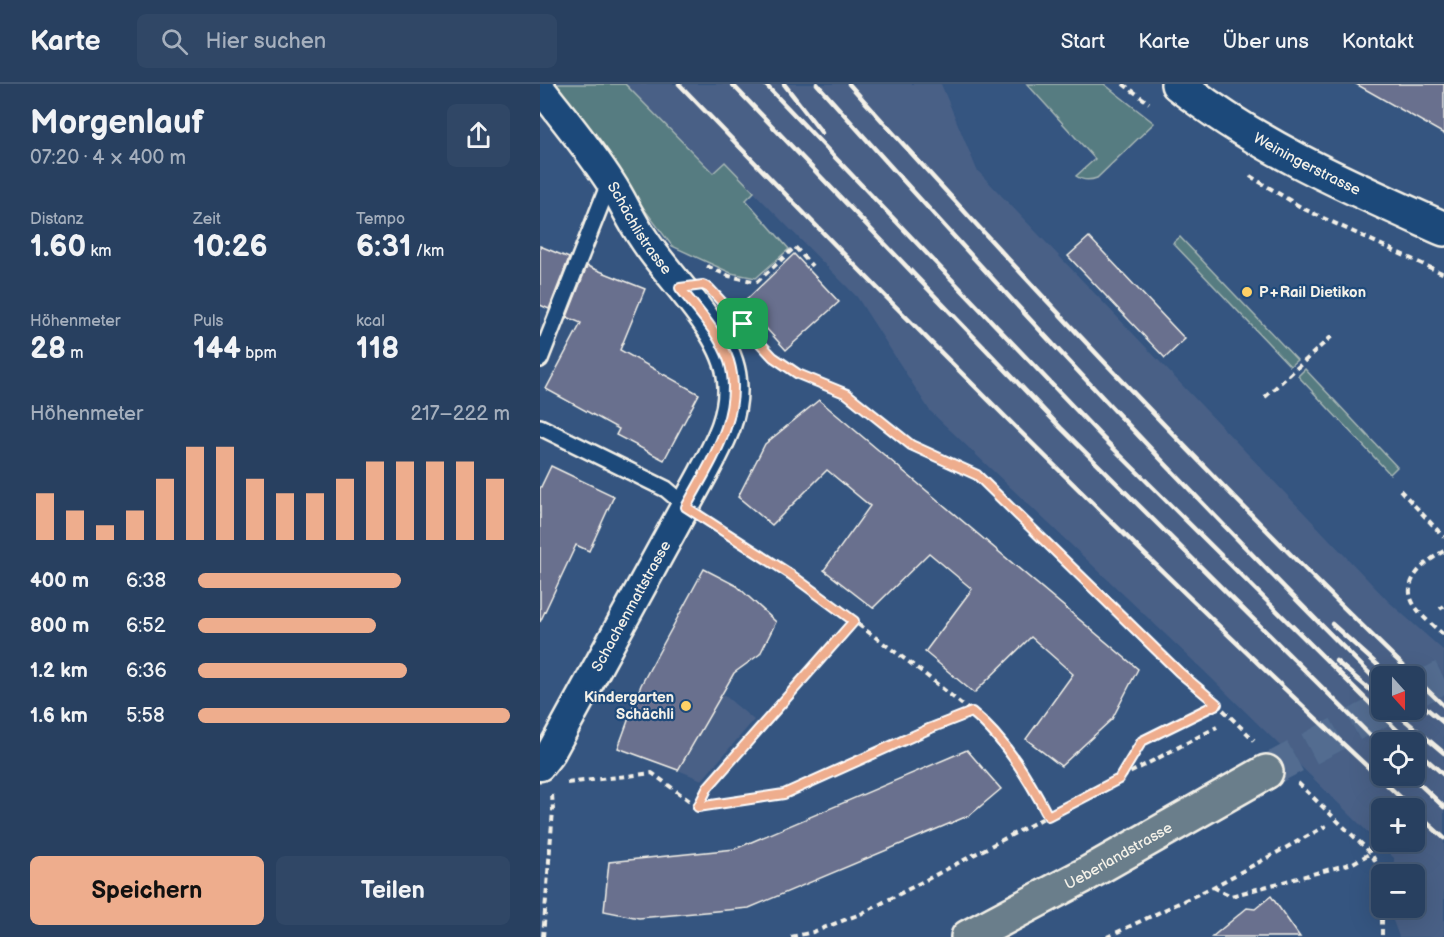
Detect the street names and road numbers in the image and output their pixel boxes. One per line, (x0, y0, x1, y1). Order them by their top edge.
street label: Weiningerstrasse (1250, 129, 1364, 200)
street label: Schächlistrasse (603, 178, 676, 279)
street label: Schachenmattstrasse (588, 537, 675, 675)
street label: Ueberlandstrasse (1061, 818, 1176, 894)

